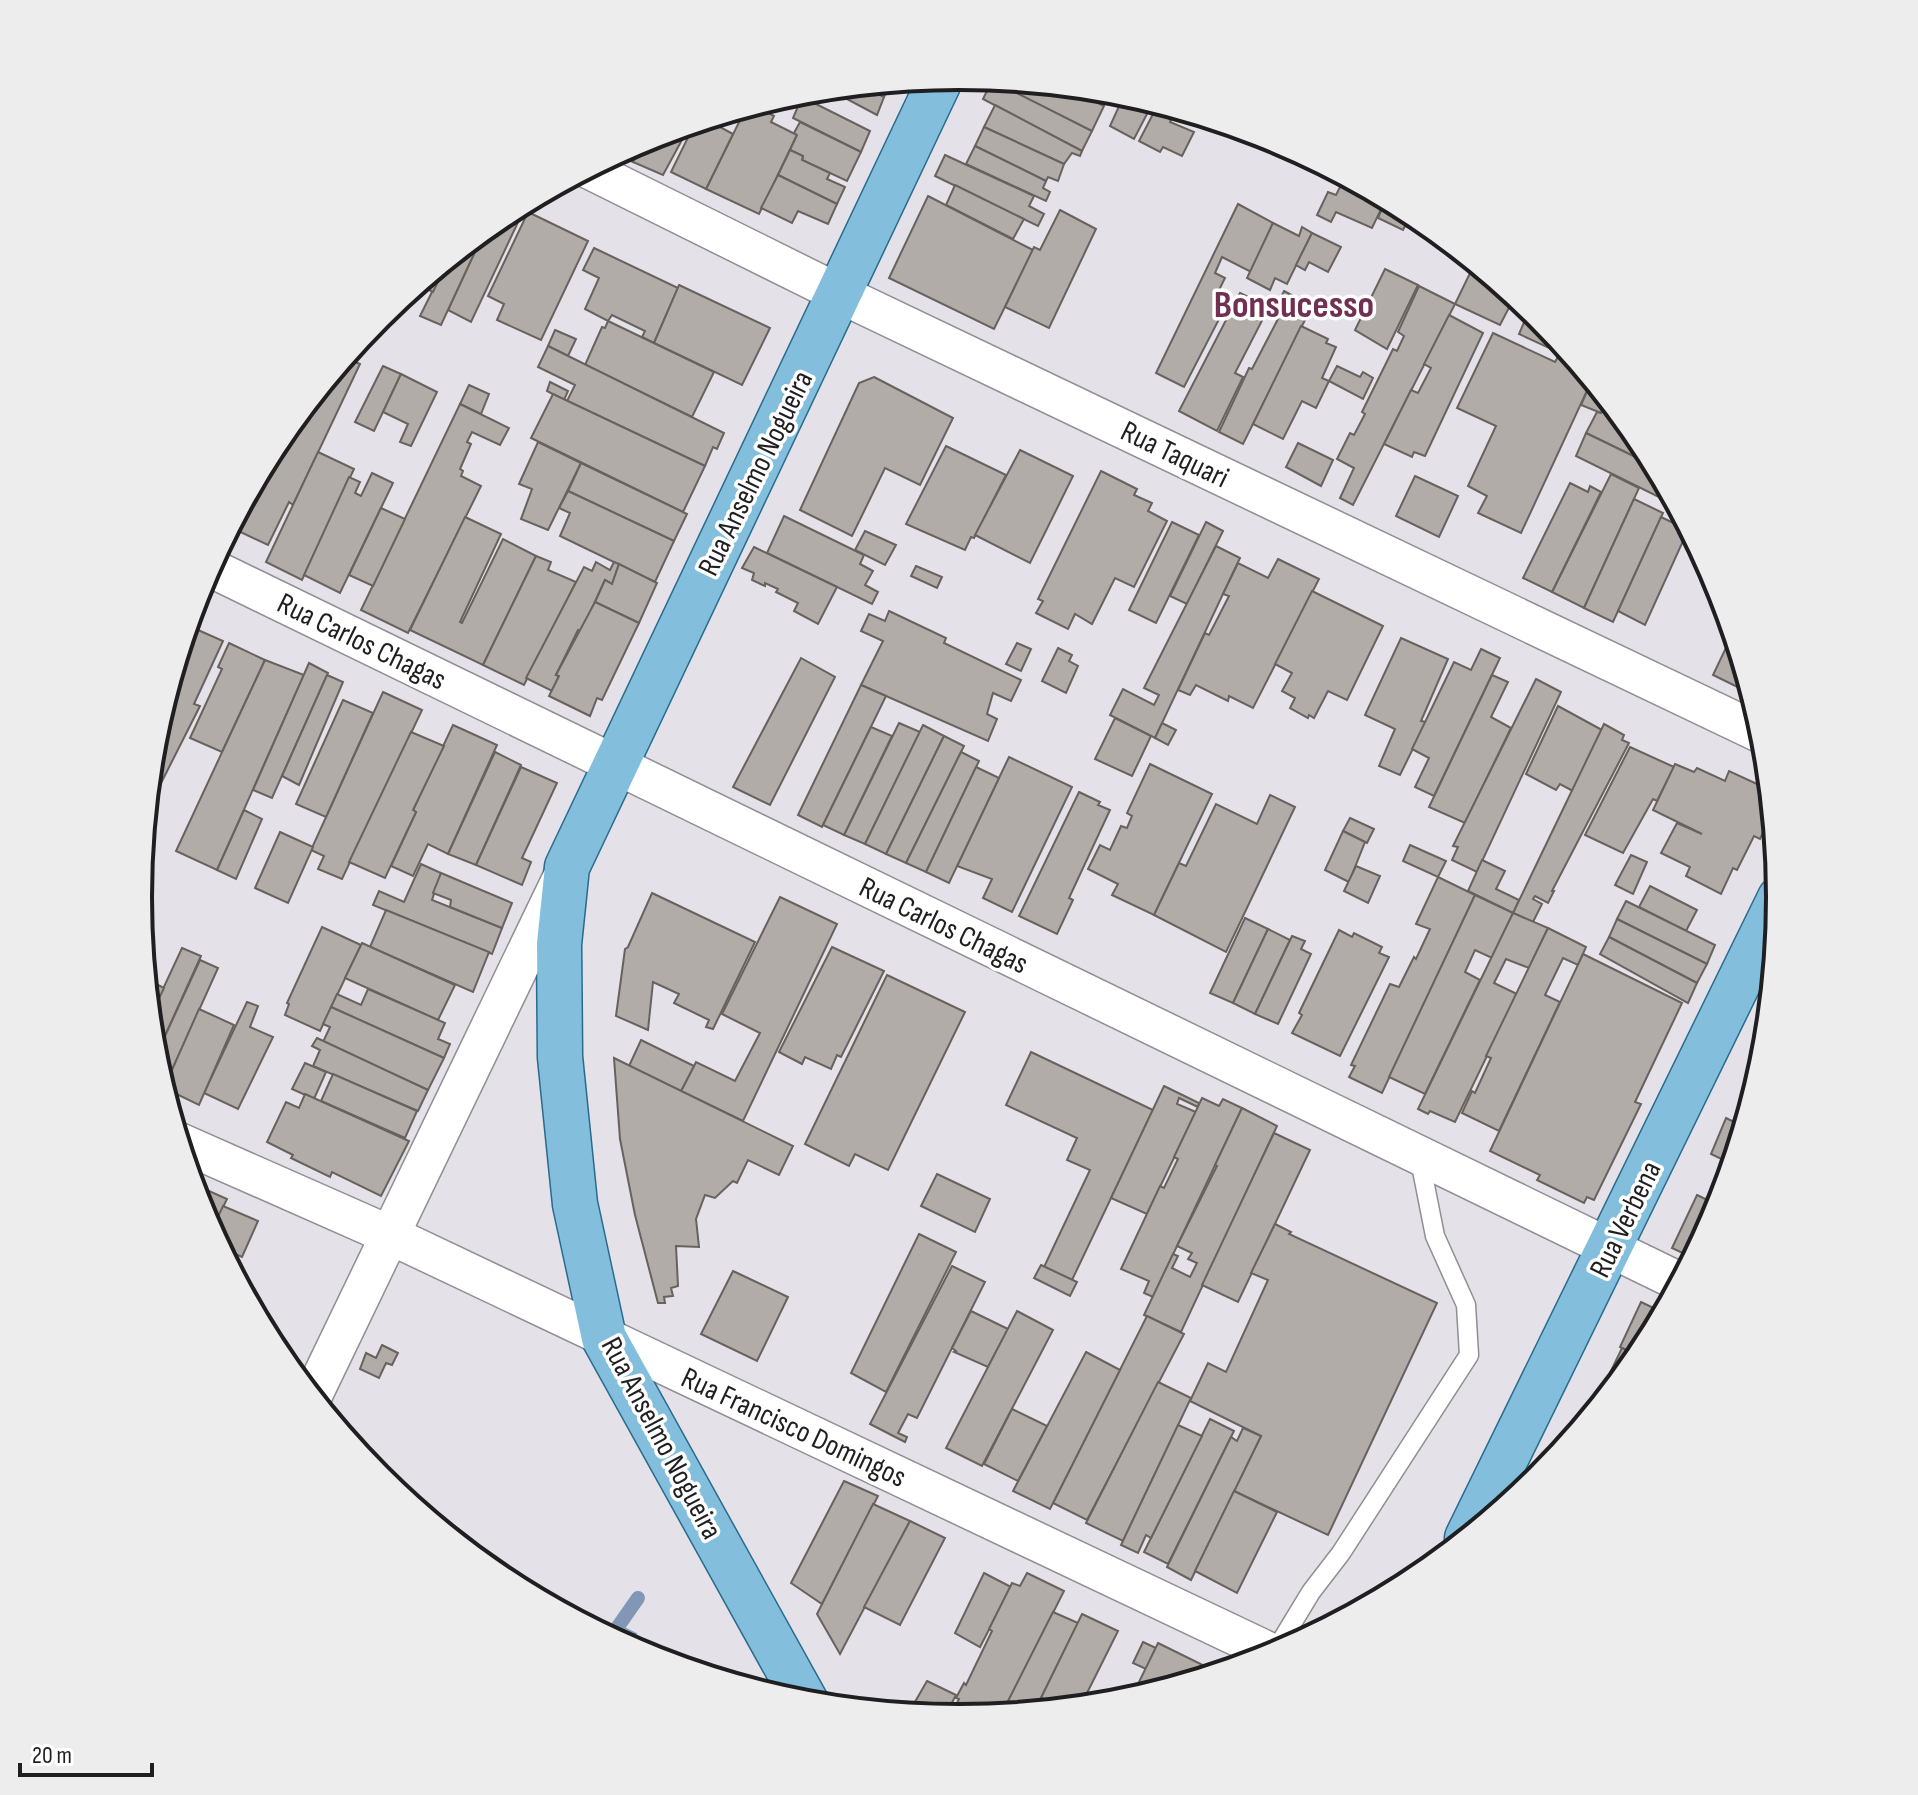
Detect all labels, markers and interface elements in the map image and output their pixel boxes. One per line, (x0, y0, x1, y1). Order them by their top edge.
district label: Bonsucesso (1214, 283, 1374, 328)
street label: Rua Anselmo Nogueira (691, 365, 821, 582)
street label: Rua Taquari (1115, 413, 1234, 496)
street label: Rua Carlos Chagas (271, 586, 452, 698)
street label: Rua Carlos Chagas (853, 870, 1034, 982)
street label: Rua Verbena (1582, 1155, 1669, 1283)
street label: Rua Anselmo Nogueira (593, 1331, 729, 1546)
street label: Rua Francisco Domingos (675, 1360, 912, 1496)
scale bar (20, 1727, 152, 1777)
text: 20 m (32, 1741, 72, 1770)

